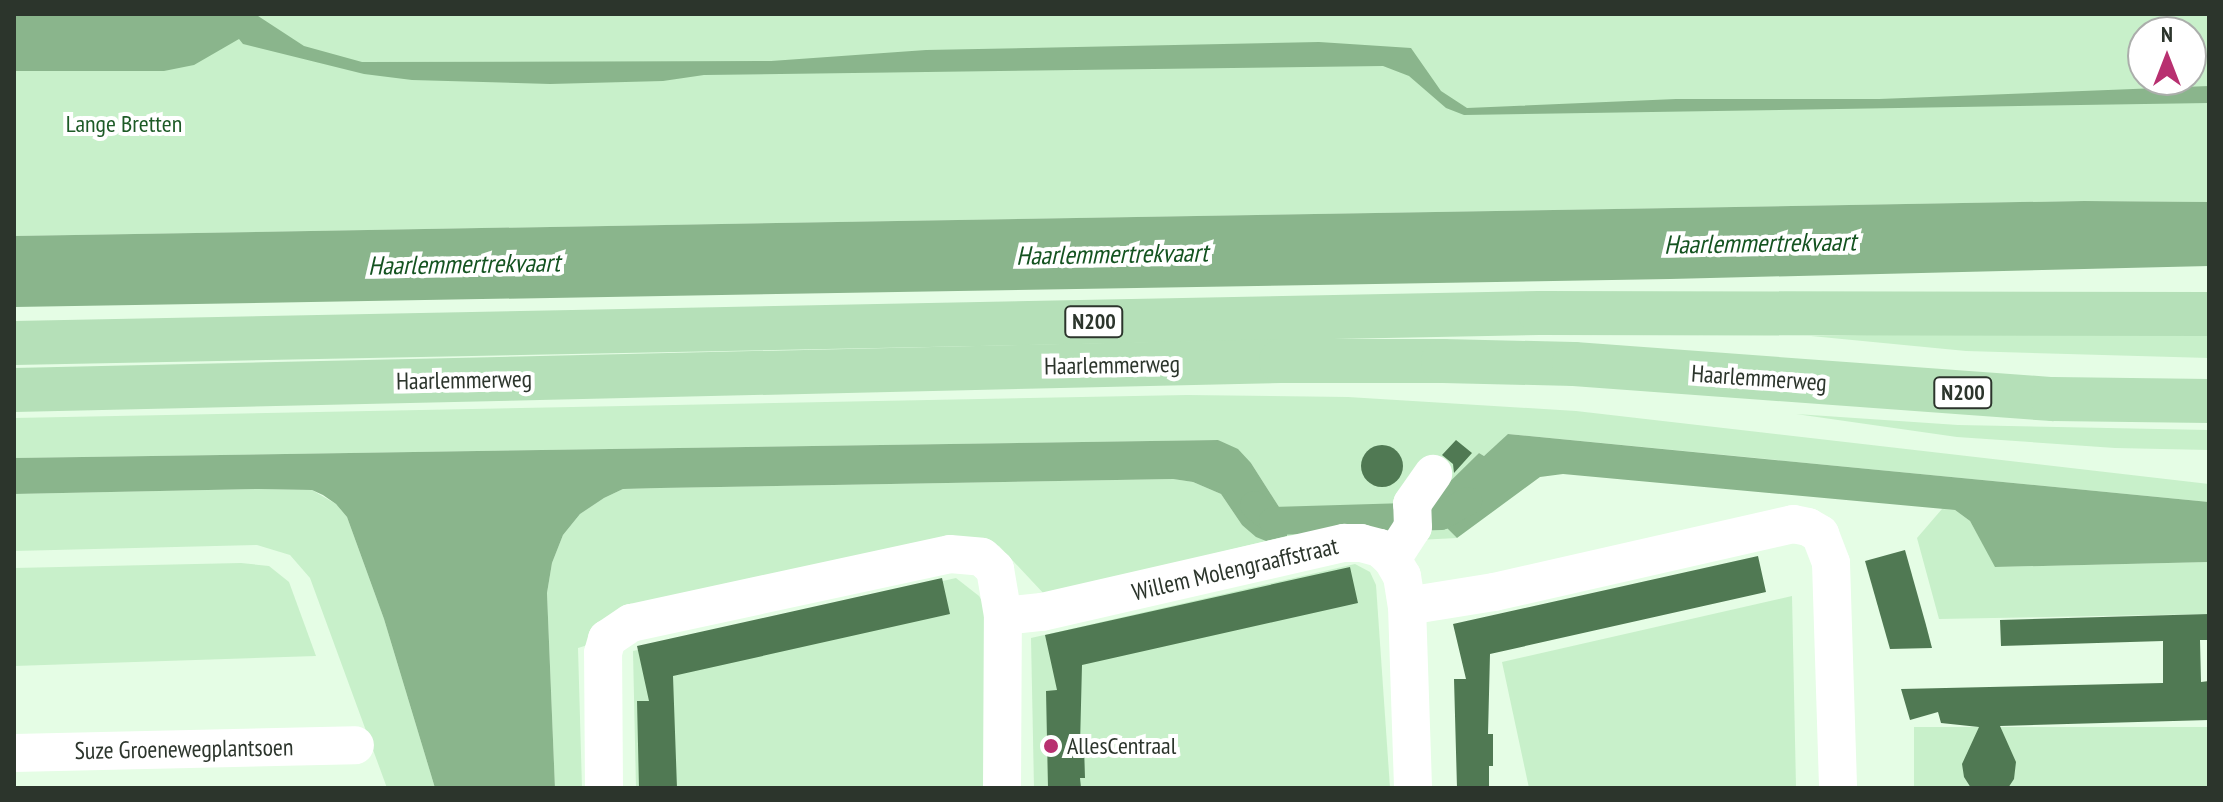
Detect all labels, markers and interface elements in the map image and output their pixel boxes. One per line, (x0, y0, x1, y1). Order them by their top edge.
north arrow (2127, 16, 2207, 96)
text: N (2161, 20, 2173, 48)
park label: Lange Bretten (66, 110, 182, 138)
water label: Haarlemmertrekvaart (1664, 226, 1856, 260)
water label: Haarlemmertrekvaart (1016, 237, 1208, 271)
water label: Haarlemmertrekvaart (368, 247, 560, 281)
road number: N200 (1064, 304, 1124, 340)
street label: Haarlemmerweg (1044, 349, 1180, 381)
street label: Haarlemmerweg (1690, 359, 1828, 397)
street label: Haarlemmerweg (396, 364, 532, 396)
road number: N200 (1933, 375, 1993, 411)
street label: Willem Molengraaffstraat (1129, 531, 1341, 607)
place label: AllesCentraal (1067, 732, 1176, 760)
street label: Suze Groenewegplantsoen (74, 733, 294, 765)
marker: AllesCentraal (1042, 737, 1060, 755)

